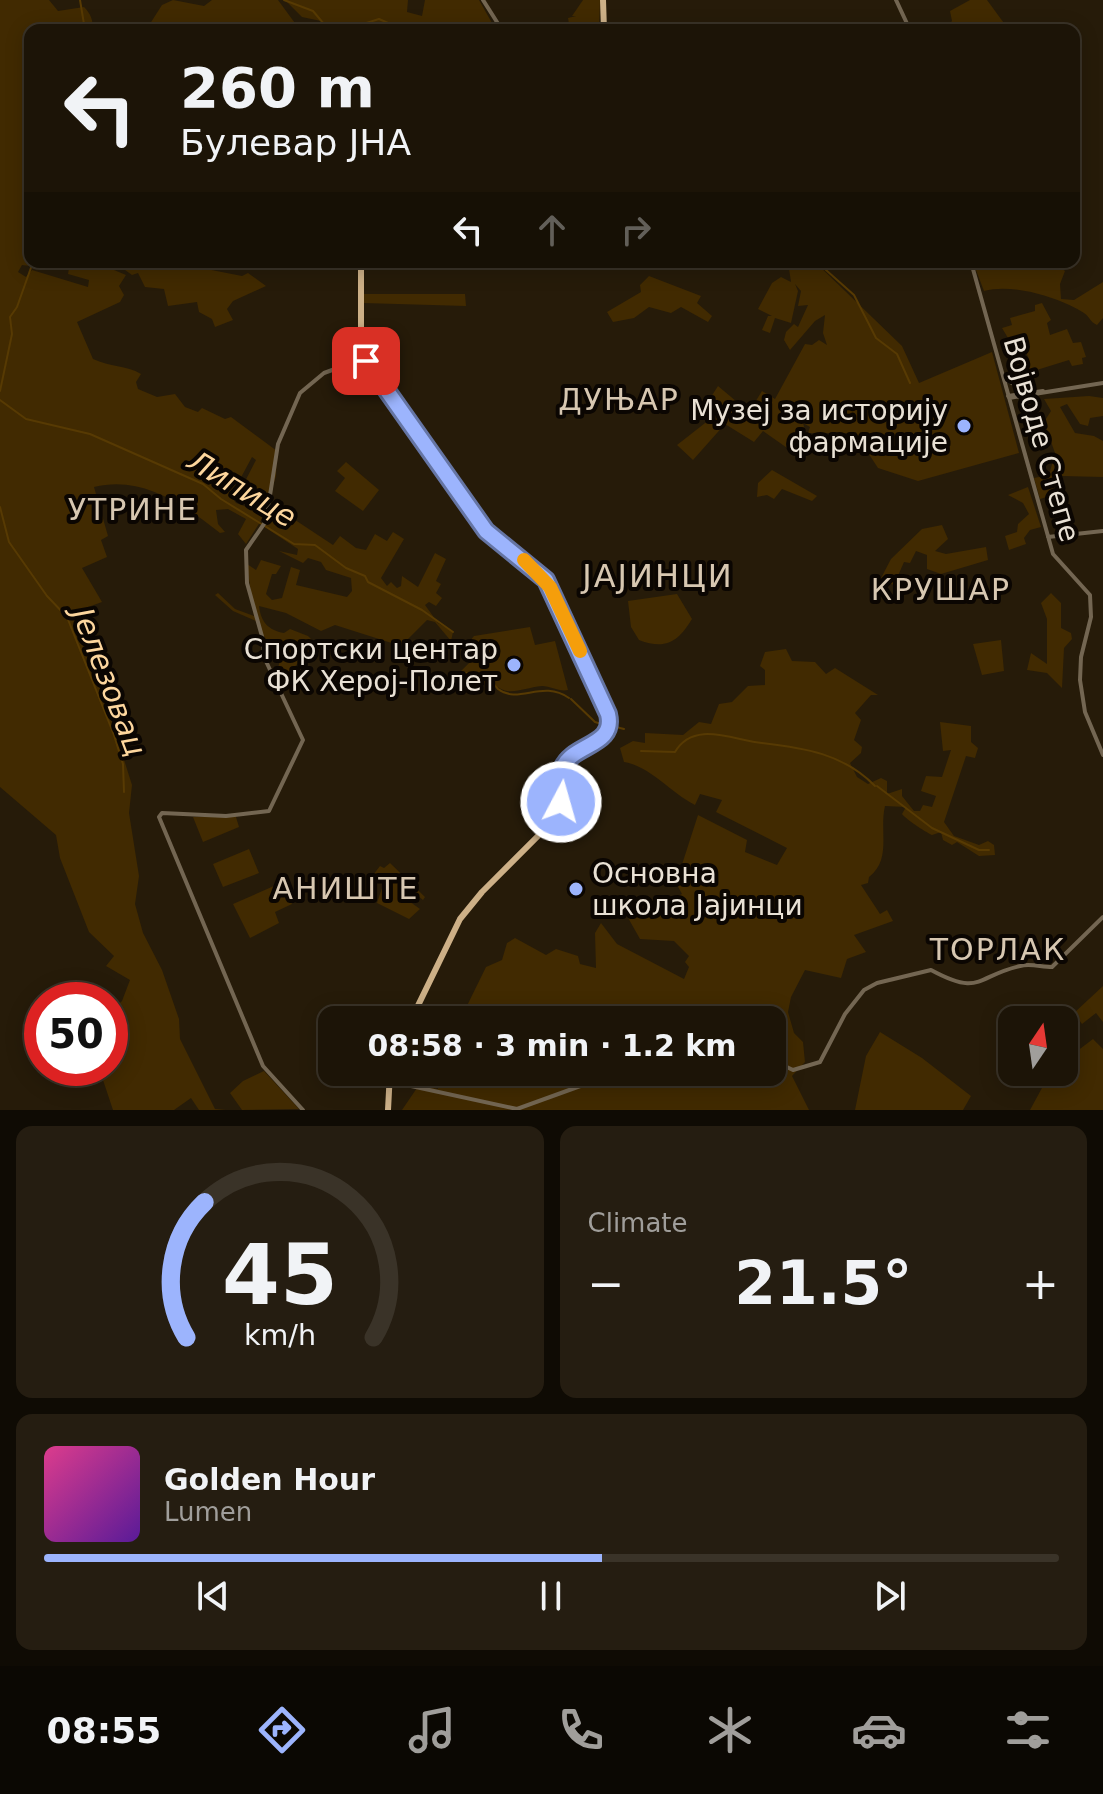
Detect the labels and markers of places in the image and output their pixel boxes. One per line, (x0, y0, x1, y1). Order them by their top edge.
pin (332, 327, 400, 395)
place label: Музеј за историју фармације (690, 394, 948, 459)
marker: Музеј за историју фармације (955, 417, 973, 435)
place label: Спортски центар ФК Херој-Полет (244, 633, 498, 698)
marker: Спортски центар ФК Херој-Полет (505, 656, 523, 674)
place label: Основна школа Јајинци (592, 857, 803, 922)
marker: Основна школа Јајинци (567, 880, 585, 898)

